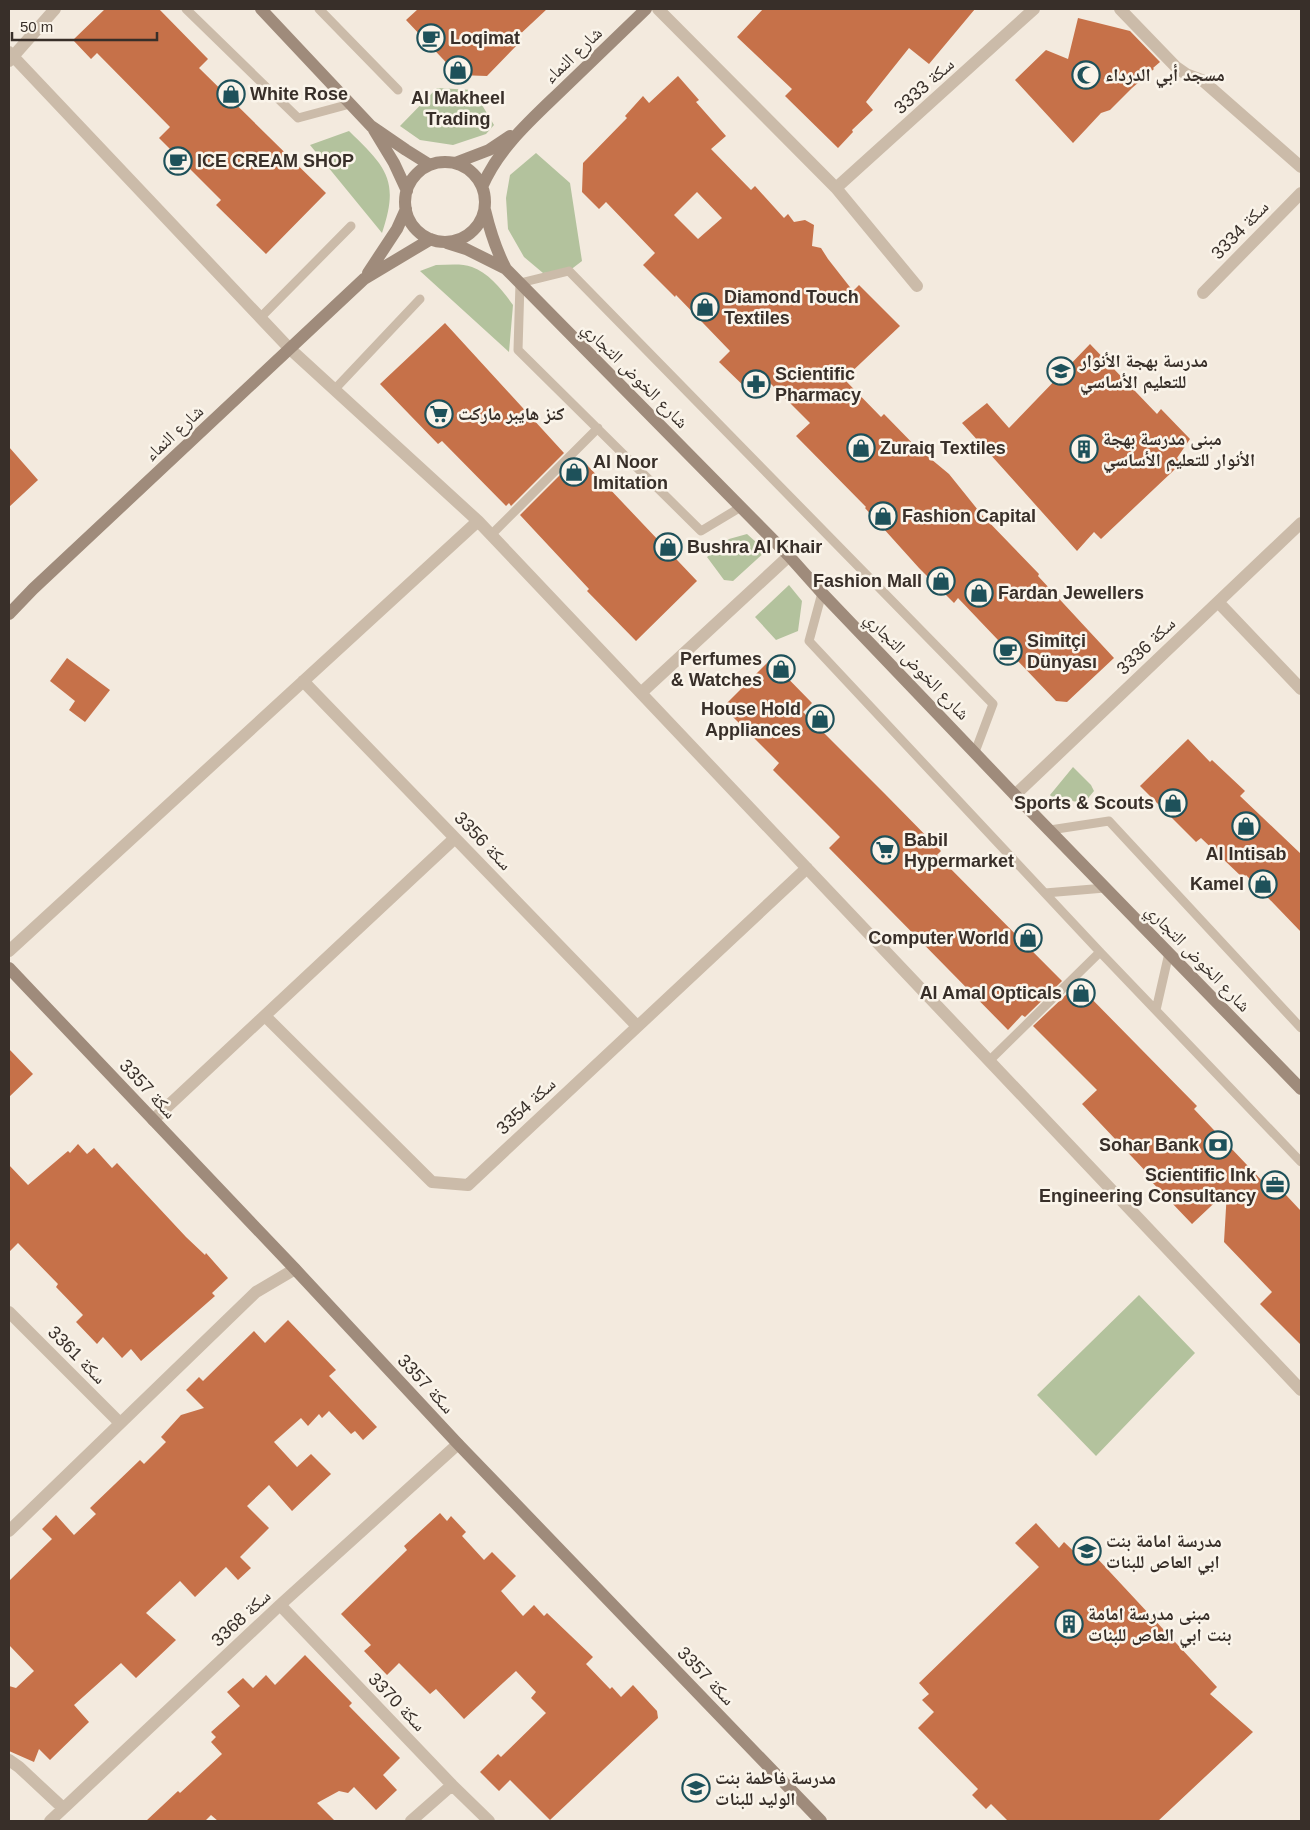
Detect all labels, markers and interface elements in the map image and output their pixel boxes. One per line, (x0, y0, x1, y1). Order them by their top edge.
scale bar (12, 10, 158, 42)
text: 50 m (20, 18, 53, 35)
cafe icon: Loqimat (416, 23, 446, 53)
street label: شارع النماء (540, 23, 607, 88)
place label: Loqimat (450, 28, 520, 48)
street label: سكة 3333 (890, 54, 958, 118)
shop icon: Al Makheel Trading (443, 55, 473, 85)
mosque icon: مسجد أبي الدرداء (1071, 60, 1101, 90)
place label: مسجد أبي الدرداء (1105, 64, 1225, 89)
shop icon: White Rose (216, 79, 246, 109)
place label: White Rose (250, 84, 348, 104)
place label: Al Makheel Trading (411, 88, 505, 129)
cafe icon: ICE CREAM SHOP (163, 146, 193, 176)
place label: ICE CREAM SHOP (197, 151, 354, 171)
street label: سكة 3334 (1207, 197, 1273, 263)
place label: Diamond Touch Textiles (724, 287, 859, 328)
shop icon: Diamond Touch Textiles (690, 292, 720, 322)
street label: شارع الخوض التجاري (575, 318, 692, 435)
place label: مدرسة بهجة الأنوار للتعليم الأساسي (1079, 351, 1208, 396)
school or university icon: مدرسة بهجة الأنوار للتعليم الأساسي (1046, 356, 1076, 386)
place label: Scientific Pharmacy (775, 364, 861, 405)
pharmacy icon: Scientific Pharmacy (741, 369, 771, 399)
supermarket icon: كنز هايبر ماركت (424, 399, 454, 429)
street label: شارع النماء (141, 401, 208, 466)
place label: كنز هايبر ماركت (458, 404, 565, 425)
place label: مبنى مدرسة بهجة الأنوار للتعليم الأساسي (1103, 429, 1255, 474)
shop icon: Zuraiq Textiles (846, 433, 876, 463)
building icon: مبنى مدرسة بهجة الأنوار للتعليم الأساسي (1069, 434, 1099, 464)
place label: Zuraiq Textiles (880, 438, 1006, 458)
place label: Al Noor Imitation (593, 452, 668, 493)
shop icon: Al Noor Imitation (559, 457, 589, 487)
shop icon: Fashion Capital (868, 501, 898, 531)
place label: Fashion Capital (902, 506, 1036, 526)
shop icon: Bushra Al Khair (653, 532, 683, 562)
place label: Bushra Al Khair (687, 537, 822, 557)
shop icon: Fashion Mall (926, 566, 956, 596)
place label: Fashion Mall (813, 571, 922, 591)
shop icon: Fardan Jewellers (964, 578, 994, 608)
place label: Fardan Jewellers (998, 583, 1144, 603)
street label: شارع الخوض التجاري (857, 608, 973, 727)
street label: سكة 3336 (1113, 613, 1179, 679)
place label: Simitçi Dünyası (1027, 631, 1097, 672)
cafe icon: Simitçi Dünyası (993, 636, 1023, 666)
place label: Perfumes & Watches (671, 649, 762, 690)
shop icon: Perfumes & Watches (766, 654, 796, 684)
place label: House Hold Appliances (701, 699, 801, 740)
shop icon: House Hold Appliances (805, 704, 835, 734)
shop icon: Sports & Scouts (1158, 788, 1188, 818)
place label: Sports & Scouts (1014, 793, 1154, 813)
street label: سكة 3356 (450, 808, 516, 874)
shop icon: Al Intisab (1231, 811, 1261, 841)
place label: Babil Hypermarket (904, 830, 1014, 871)
supermarket icon: Babil Hypermarket (870, 835, 900, 865)
place label: Al Intisab (1205, 844, 1287, 864)
shop icon: Kamel (1248, 869, 1278, 899)
place label: Kamel (1190, 874, 1244, 894)
street label: شارع الخوض التجاري (1138, 900, 1254, 1019)
shop icon: Computer World (1013, 923, 1043, 953)
place label: Computer World (868, 928, 1009, 948)
shop icon: Al Amal Opticals (1066, 978, 1096, 1008)
place label: Al Amal Opticals (920, 983, 1062, 1003)
street label: سكة 3357 (116, 1055, 180, 1123)
street label: سكة 3354 (492, 1074, 560, 1138)
bank icon: Sohar Bank (1203, 1130, 1233, 1160)
place label: Sohar Bank (1099, 1135, 1200, 1155)
place label: Scientific Ink Engineering Consultancy (1039, 1165, 1257, 1206)
office icon: Scientific Ink Engineering Consultancy (1260, 1170, 1290, 1200)
street label: سكة 3361 (44, 1322, 110, 1388)
street label: سكة 3357 (394, 1350, 458, 1418)
place label: مدرسة امامة بنت ابي العاص للبنات (1106, 1531, 1222, 1576)
school or university icon: مدرسة امامة بنت ابي العاص للبنات (1072, 1536, 1102, 1566)
street label: سكة 3368 (207, 1586, 275, 1650)
place label: مبنى مدرسة امامة بنت ابي العاص للبنات (1088, 1604, 1232, 1649)
building icon: مبنى مدرسة امامة بنت ابي العاص للبنات (1054, 1609, 1084, 1639)
street label: سكة 3357 (673, 1643, 739, 1709)
street label: سكة 3370 (364, 1669, 430, 1735)
place label: مدرسة فاطمة بنت الوليد للبنات (715, 1768, 836, 1810)
school or university icon: مدرسة فاطمة بنت الوليد للبنات (681, 1773, 711, 1803)

